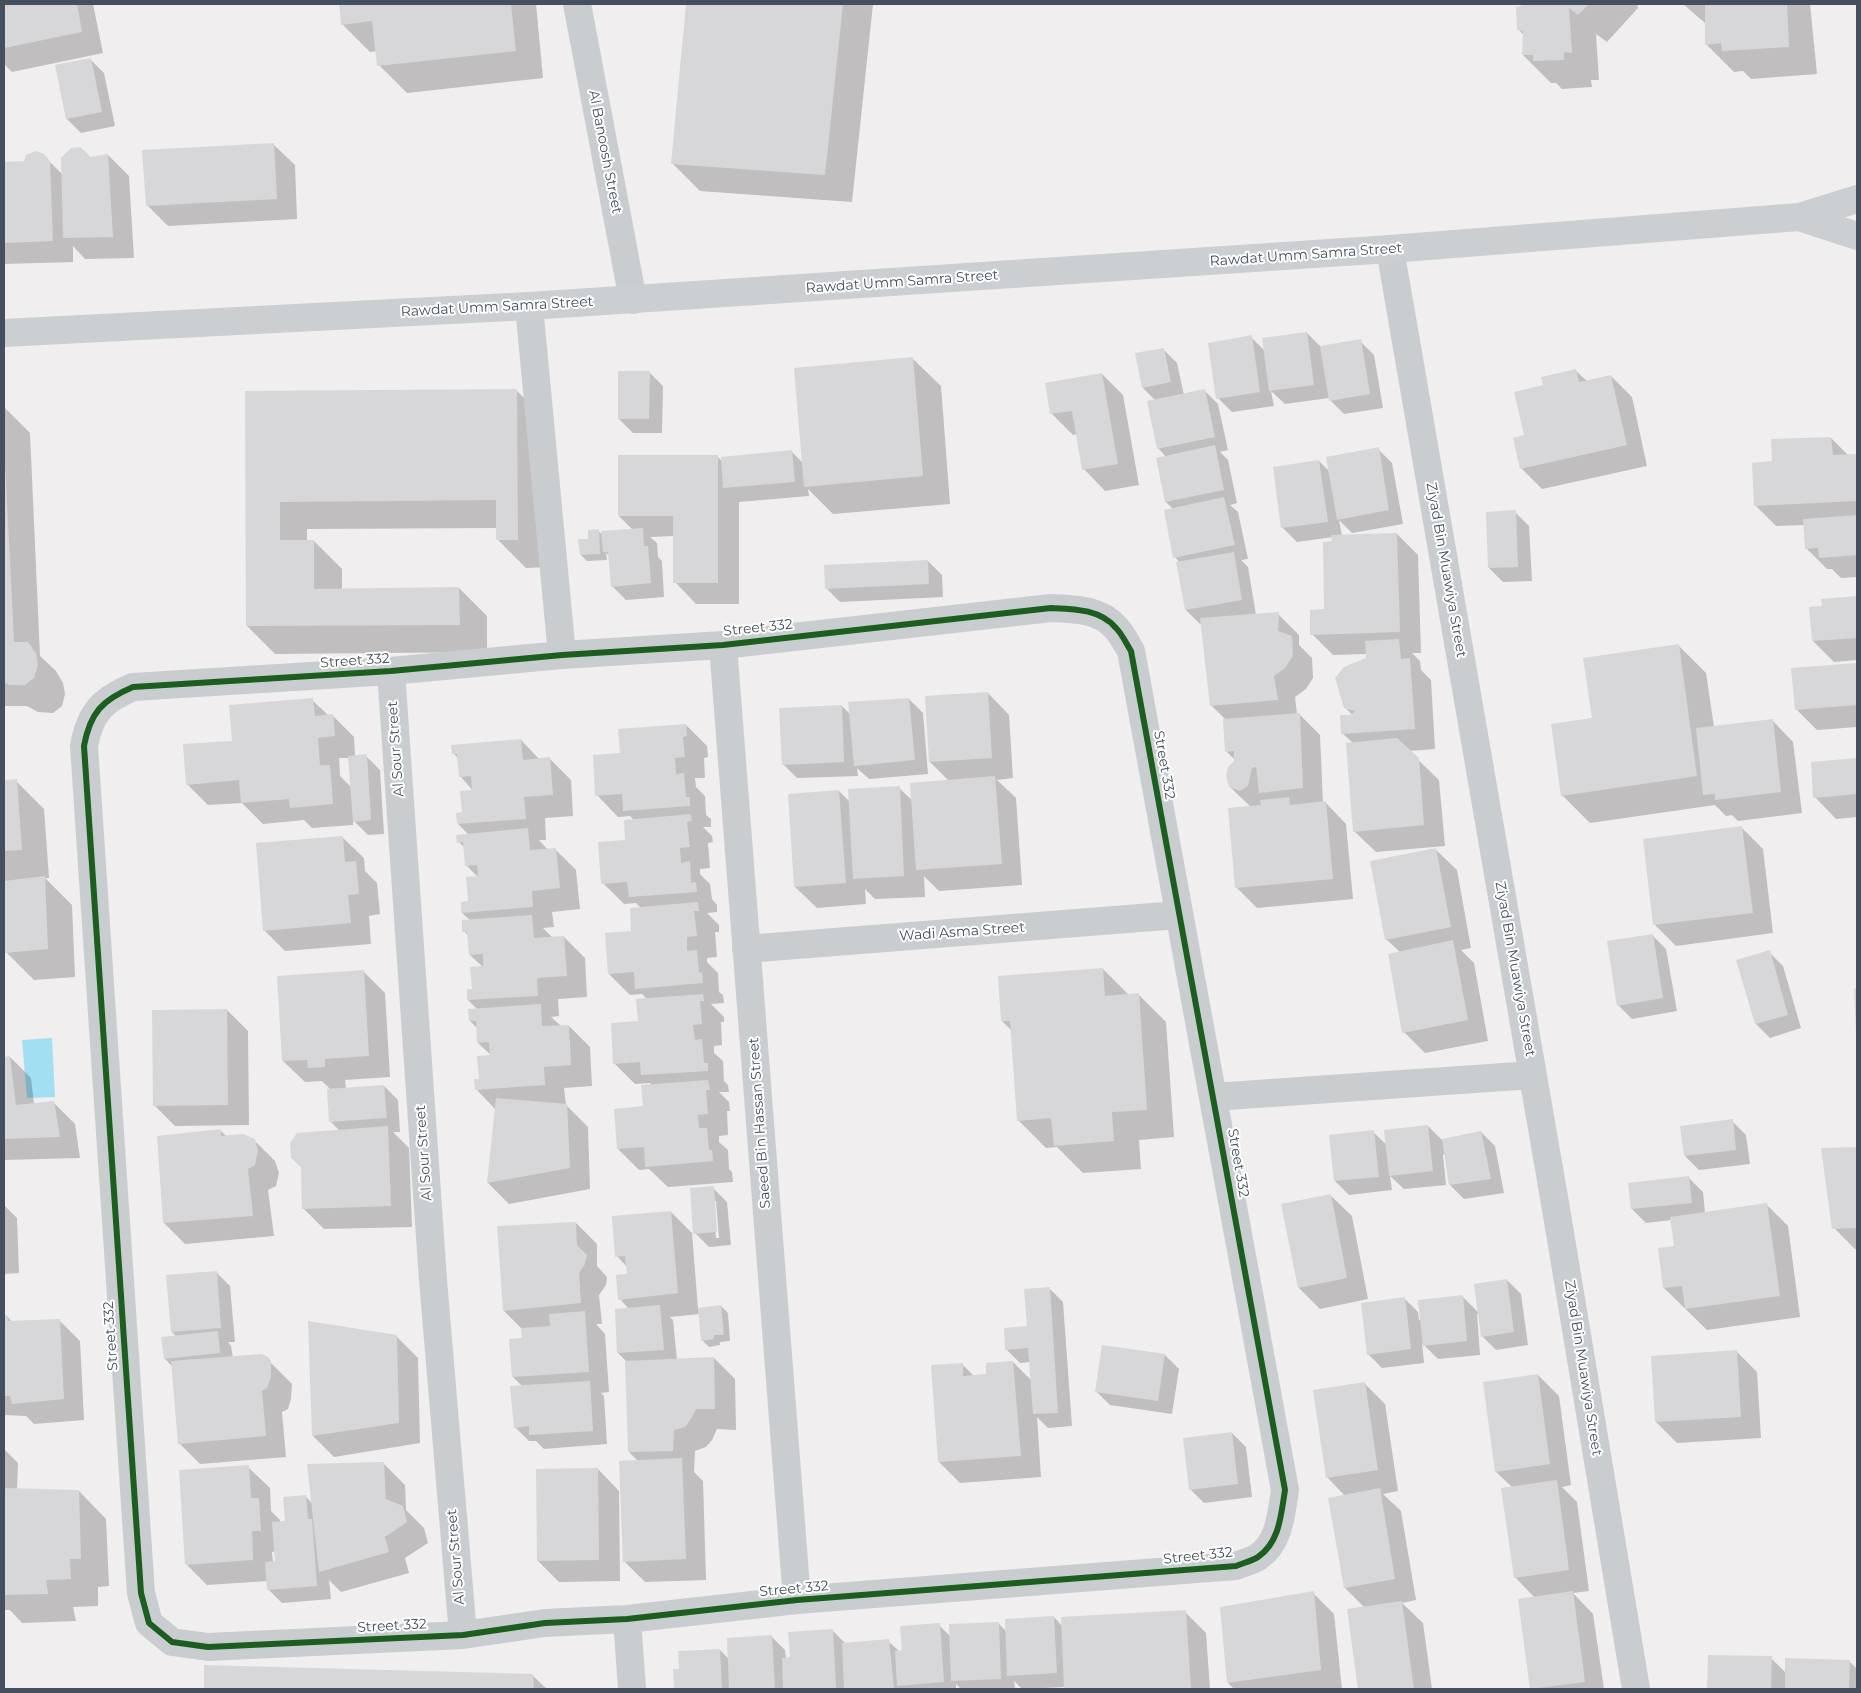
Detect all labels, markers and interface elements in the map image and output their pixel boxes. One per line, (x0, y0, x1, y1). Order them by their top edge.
street label: Al Banoosh Street (585, 89, 625, 215)
street label: Rawdat Umm Samra Street (1209, 240, 1403, 270)
street label: Rawdat Umm Samra Street (805, 267, 999, 297)
street label: Rawdat Umm Samra Street (400, 294, 594, 320)
street label: Ziyad Bin Muawiya Street (1422, 481, 1470, 659)
street label: Street 332 (723, 616, 793, 640)
street label: Street 332 (320, 650, 390, 672)
street label: Al Sour Street (384, 701, 408, 797)
street label: Street 332 (1150, 729, 1178, 801)
street label: Ziyad Bin Muawiya Street (1491, 880, 1539, 1058)
street label: Wadi Asma Street (899, 919, 1025, 945)
street label: Saeed Bin Hassan Street (746, 1037, 774, 1209)
street label: Al Sour Street (412, 1105, 436, 1201)
street label: Street 332 (1224, 1127, 1252, 1199)
street label: Ziyad Bin Muawiya Street (1561, 1279, 1605, 1457)
street label: Street 332 (100, 1301, 122, 1371)
street label: Al Sour Street (443, 1509, 469, 1605)
street label: Street 332 (1163, 1544, 1233, 1568)
street label: Street 332 (759, 1578, 829, 1600)
street label: Street 332 (357, 1616, 427, 1636)

